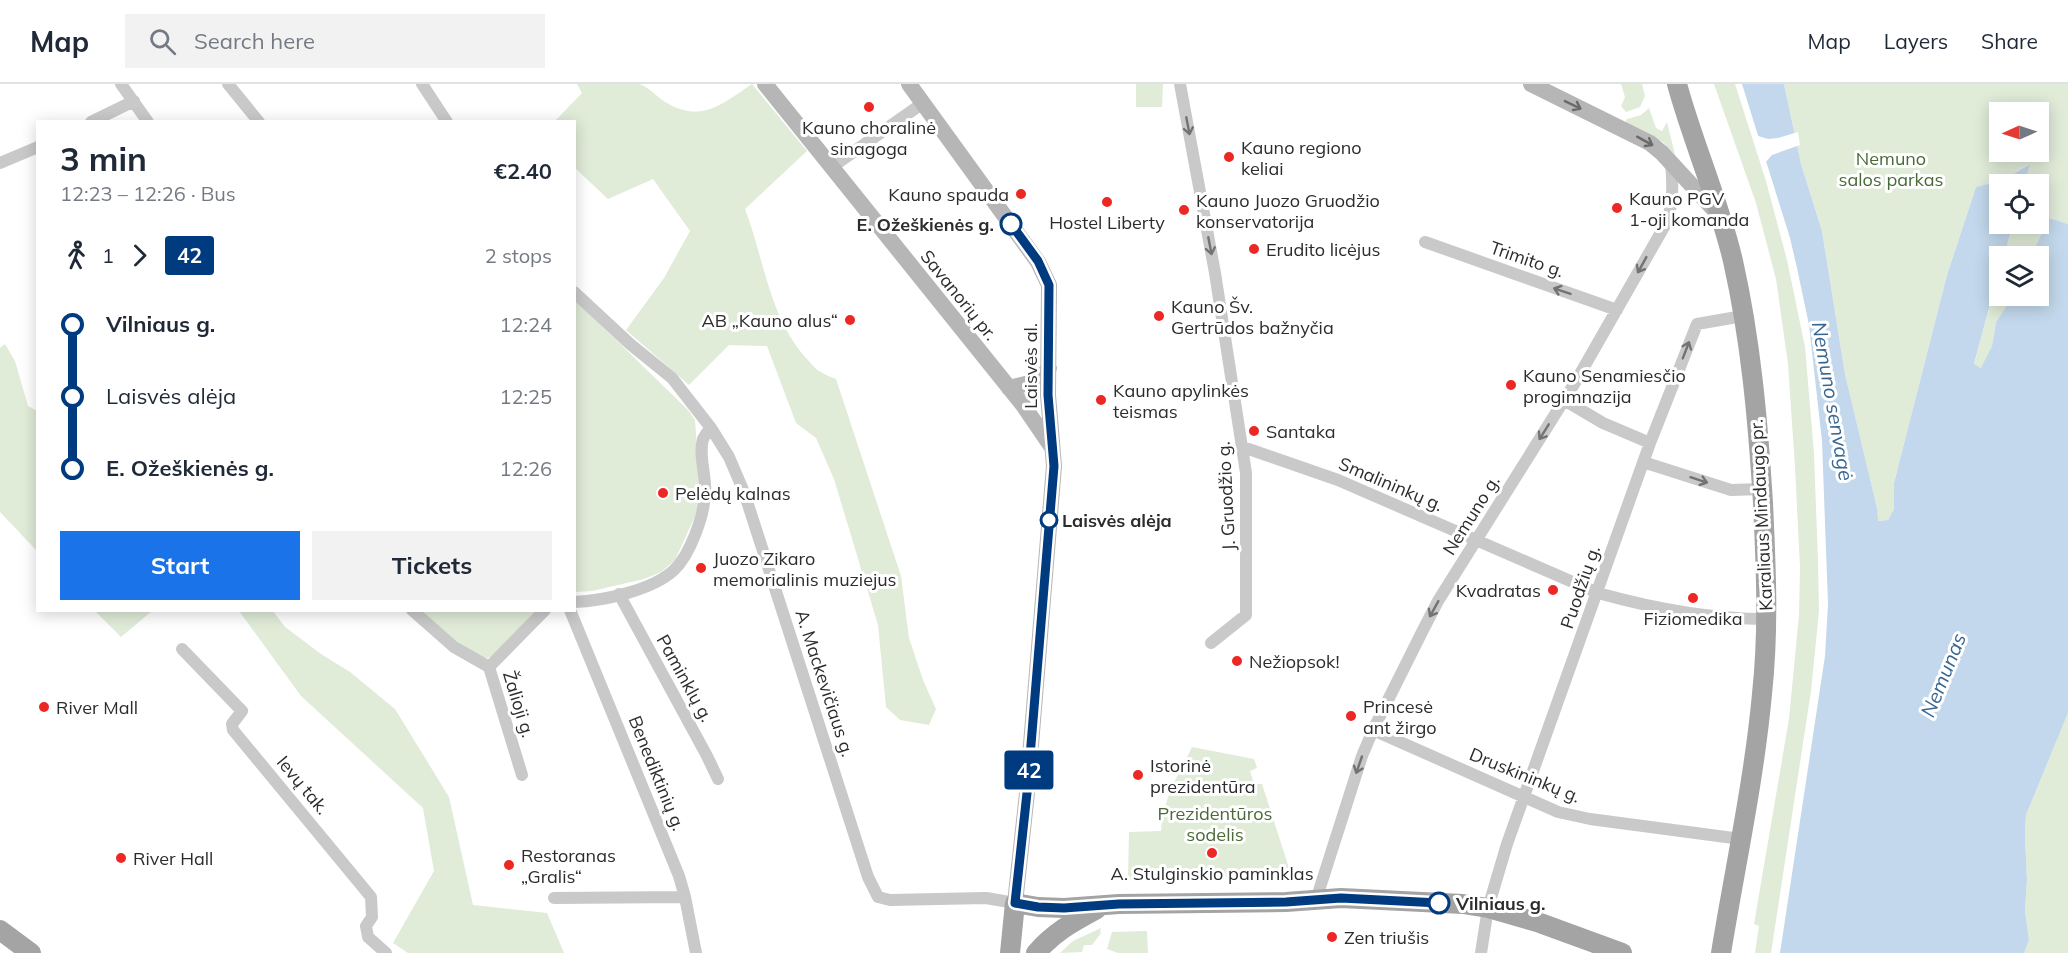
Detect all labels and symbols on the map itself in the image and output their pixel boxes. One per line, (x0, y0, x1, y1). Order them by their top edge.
one-way arrow (1564, 99, 1581, 111)
marker: Kauno choralinė sinagoga (862, 100, 876, 114)
north arrow (1989, 102, 2049, 162)
one-way arrow (1183, 115, 1194, 135)
place label: Kauno choralinė sinagoga (802, 116, 936, 160)
one-way arrow (1636, 135, 1653, 147)
place label: Kauno regiono keliai (1241, 136, 1362, 180)
park label: Nemuno salos parkas (1839, 147, 1944, 191)
marker: Kauno regiono keliai (1222, 150, 1236, 164)
place label: Kauno spauda (888, 183, 1009, 206)
marker: Kauno spauda (1014, 187, 1028, 201)
place label: Kauno PGV 1-oji komanda (1629, 187, 1749, 231)
place label: Kauno Juozo Gruodžio konservatorija (1196, 189, 1380, 233)
marker: Hostel Liberty (1100, 195, 1114, 209)
marker: Kauno PGV 1-oji komanda (1610, 201, 1624, 215)
marker: Kauno Juozo Gruodžio konservatorija (1177, 203, 1191, 217)
place label: Hostel Liberty (1049, 211, 1165, 234)
place label: E. Ožeškienės g. (857, 213, 994, 236)
marker: E. Ožeškienės g. (1000, 213, 1022, 235)
one-way arrow (1205, 235, 1216, 255)
street label: Trimito g. (1487, 236, 1567, 282)
place label: Erudito licėjus (1266, 238, 1381, 261)
marker: Erudito licėjus (1247, 242, 1261, 256)
street label: Savanorių pr. (915, 245, 1003, 345)
one-way arrow (1636, 256, 1648, 273)
one-way arrow (1553, 284, 1572, 295)
place label: Kauno Šv. Gertrūdos bažnyčia (1171, 295, 1334, 339)
place label: AB „Kauno alus“ (702, 309, 838, 332)
marker: Kauno Šv. Gertrūdos bažnyčia (1152, 309, 1166, 323)
marker: AB „Kauno alus“ (843, 313, 857, 327)
water label: Nemuno senvagė (1807, 320, 1859, 483)
street label: Laisvės al. (1019, 323, 1042, 409)
one-way arrow (1682, 341, 1693, 360)
place label: Kauno Senamiesčio progimnazija (1523, 364, 1686, 408)
marker: Kauno Senamiesčio progimnazija (1504, 378, 1518, 392)
place label: Kauno apylinkės teismas (1113, 379, 1249, 423)
marker: Kauno apylinkės teismas (1094, 393, 1108, 407)
street label: Karaliaus Mindaugo pr. (1744, 419, 1778, 611)
place label: Santaka (1266, 420, 1336, 443)
one-way arrow (1537, 423, 1549, 440)
marker: Santaka (1247, 424, 1261, 438)
street label: J. Gruodžio g. (1212, 441, 1240, 551)
street label: Smalininkų g. (1335, 452, 1447, 516)
street label: Nemuno g. (1437, 471, 1505, 559)
one-way arrow (1689, 475, 1708, 486)
place label: Pelėdų kalnas (675, 482, 791, 505)
marker: Pelėdų kalnas (656, 486, 670, 500)
place label: Laisvės alėja (1062, 509, 1172, 532)
marker: Laisvės alėja (1040, 511, 1058, 529)
street label: Puodžių g. (1555, 542, 1605, 632)
place label: Juozo Zikaro memorialinis muziejus (713, 547, 897, 591)
marker: Juozo Zikaro memorialinis muziejus (694, 561, 708, 575)
place label: Kvadratas (1456, 579, 1541, 602)
marker: Kvadratas (1546, 583, 1560, 597)
marker: Fiziomedika (1686, 591, 1700, 605)
one-way arrow (1428, 599, 1439, 617)
street label: A. Mackevičiaus g. (790, 607, 860, 759)
place label: Fiziomedika (1644, 607, 1742, 630)
water label: Nemunas (1915, 629, 1971, 721)
street label: Paminklų g. (652, 630, 718, 726)
place label: Nežiopsok! (1249, 650, 1339, 673)
marker: Nežiopsok! (1230, 654, 1244, 668)
street label: Žalioji g. (498, 668, 540, 740)
place label: Princesė ant žirgo (1363, 695, 1437, 739)
place label: River Mall (56, 696, 138, 719)
marker: River Mall (37, 700, 51, 714)
marker: Princesė ant žirgo (1344, 709, 1358, 723)
street label: Benediktinių g. (623, 712, 691, 834)
street label: Druskininkų g. (1466, 742, 1584, 808)
line badge: 42 (1002, 750, 1056, 790)
street label: Ievų tak. (272, 751, 334, 819)
place label: Istorinė prezidentūra (1150, 754, 1256, 798)
one-way arrow (1353, 755, 1364, 774)
marker: Istorinė prezidentūra (1131, 768, 1145, 782)
park label: Prezidentūros sodelis (1158, 802, 1272, 846)
place label: Restoranas „Gralis“ (521, 844, 616, 888)
marker: A. Stulginskio paminklas (1205, 846, 1219, 860)
place label: River Hall (133, 847, 213, 870)
marker: River Hall (114, 851, 128, 865)
marker: Restoranas „Gralis“ (502, 858, 516, 872)
place label: A. Stulginskio paminklas (1110, 862, 1314, 885)
marker: Vilniaus g. (1428, 892, 1450, 914)
place label: Vilniaus g. (1455, 892, 1545, 915)
place label: Zen triušis (1344, 926, 1429, 949)
marker: Zen triušis (1325, 930, 1339, 944)

